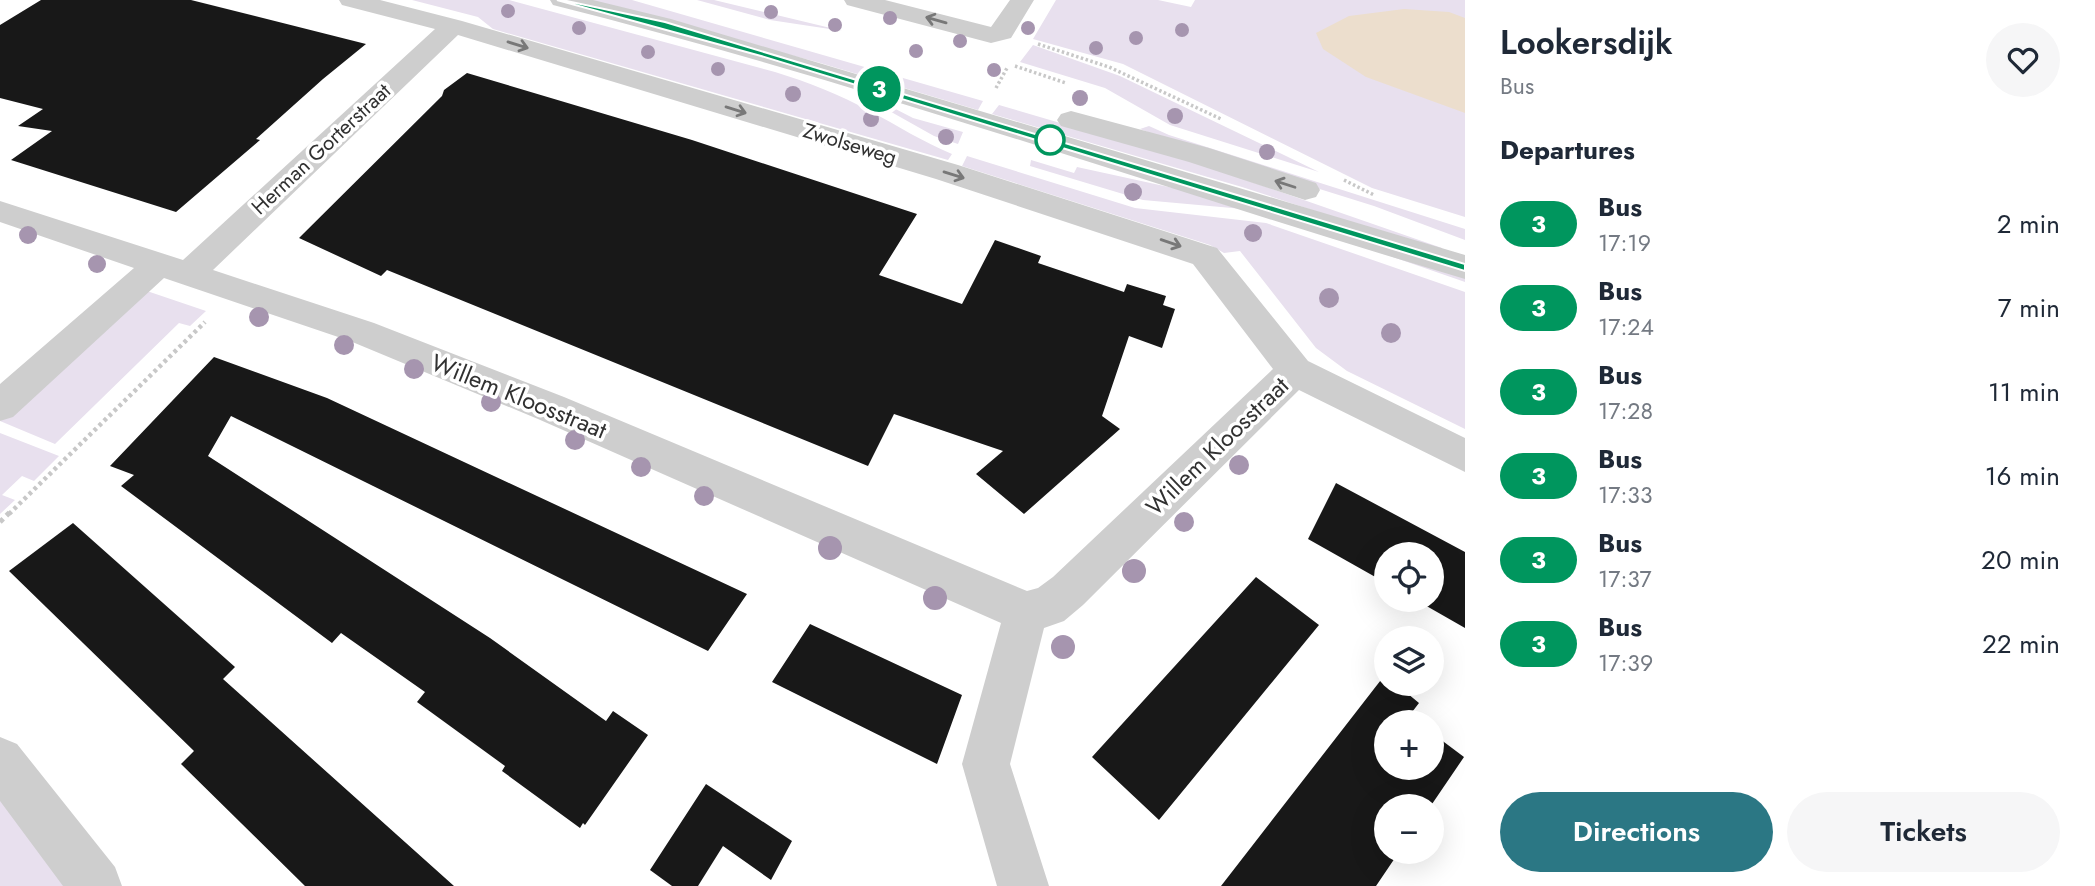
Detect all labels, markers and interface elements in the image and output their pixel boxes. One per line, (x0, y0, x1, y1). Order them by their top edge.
one-way arrow (926, 13, 948, 26)
text: Lookersdijk (1500, 19, 1673, 66)
button: heart (1986, 23, 2060, 97)
one-way arrow (507, 40, 529, 53)
line badge: 3 (856, 66, 902, 112)
text: Bus (1500, 69, 1534, 103)
text: 3 (872, 71, 886, 106)
street label: Herman Gorterstraat (245, 76, 397, 222)
one-way arrow (725, 104, 747, 117)
street label: Zwolseweg (800, 116, 900, 172)
unlabelled marker (1035, 125, 1065, 155)
text: Departures (1500, 131, 1635, 169)
one-way arrow (943, 169, 965, 182)
one-way arrow (1275, 177, 1297, 189)
text: Bus (1598, 188, 1642, 226)
text: 2 min (1997, 205, 2060, 243)
text: 3 (1531, 206, 1546, 241)
text: 17:19 (1598, 226, 1651, 260)
one-way arrow (1160, 237, 1182, 250)
text: Bus (1598, 272, 1642, 310)
text: 7 min (1998, 289, 2060, 327)
text: 3 (1531, 290, 1546, 325)
text: 17:24 (1598, 310, 1654, 344)
street label: Willem Kloosstraat (426, 345, 612, 447)
text: Bus (1598, 356, 1642, 394)
street label: Willem Kloosstraat (1138, 368, 1297, 523)
text: 11 min (1988, 373, 2060, 411)
text: 3 (1531, 374, 1546, 409)
text: 17:28 (1598, 394, 1653, 428)
text: Bus (1598, 440, 1642, 478)
text: 16 min (1985, 457, 2060, 495)
text: 3 (1531, 458, 1546, 493)
text: 17:33 (1598, 478, 1652, 512)
text: Bus (1598, 524, 1642, 562)
text: 20 min (1981, 541, 2060, 579)
map controls (1374, 542, 1444, 864)
button: locate (1374, 542, 1444, 612)
text: 3 (1531, 542, 1546, 577)
text: 17:37 (1598, 562, 1652, 596)
text: Bus (1598, 608, 1642, 646)
text: 22 min (1982, 625, 2060, 663)
button: layers (1374, 626, 1444, 696)
text: 3 (1531, 626, 1546, 661)
text: 17:39 (1598, 646, 1653, 680)
button: + (1374, 710, 1444, 780)
button: Directions (1500, 792, 1773, 872)
button: Tickets (1787, 792, 2060, 872)
button: − (1374, 794, 1444, 864)

